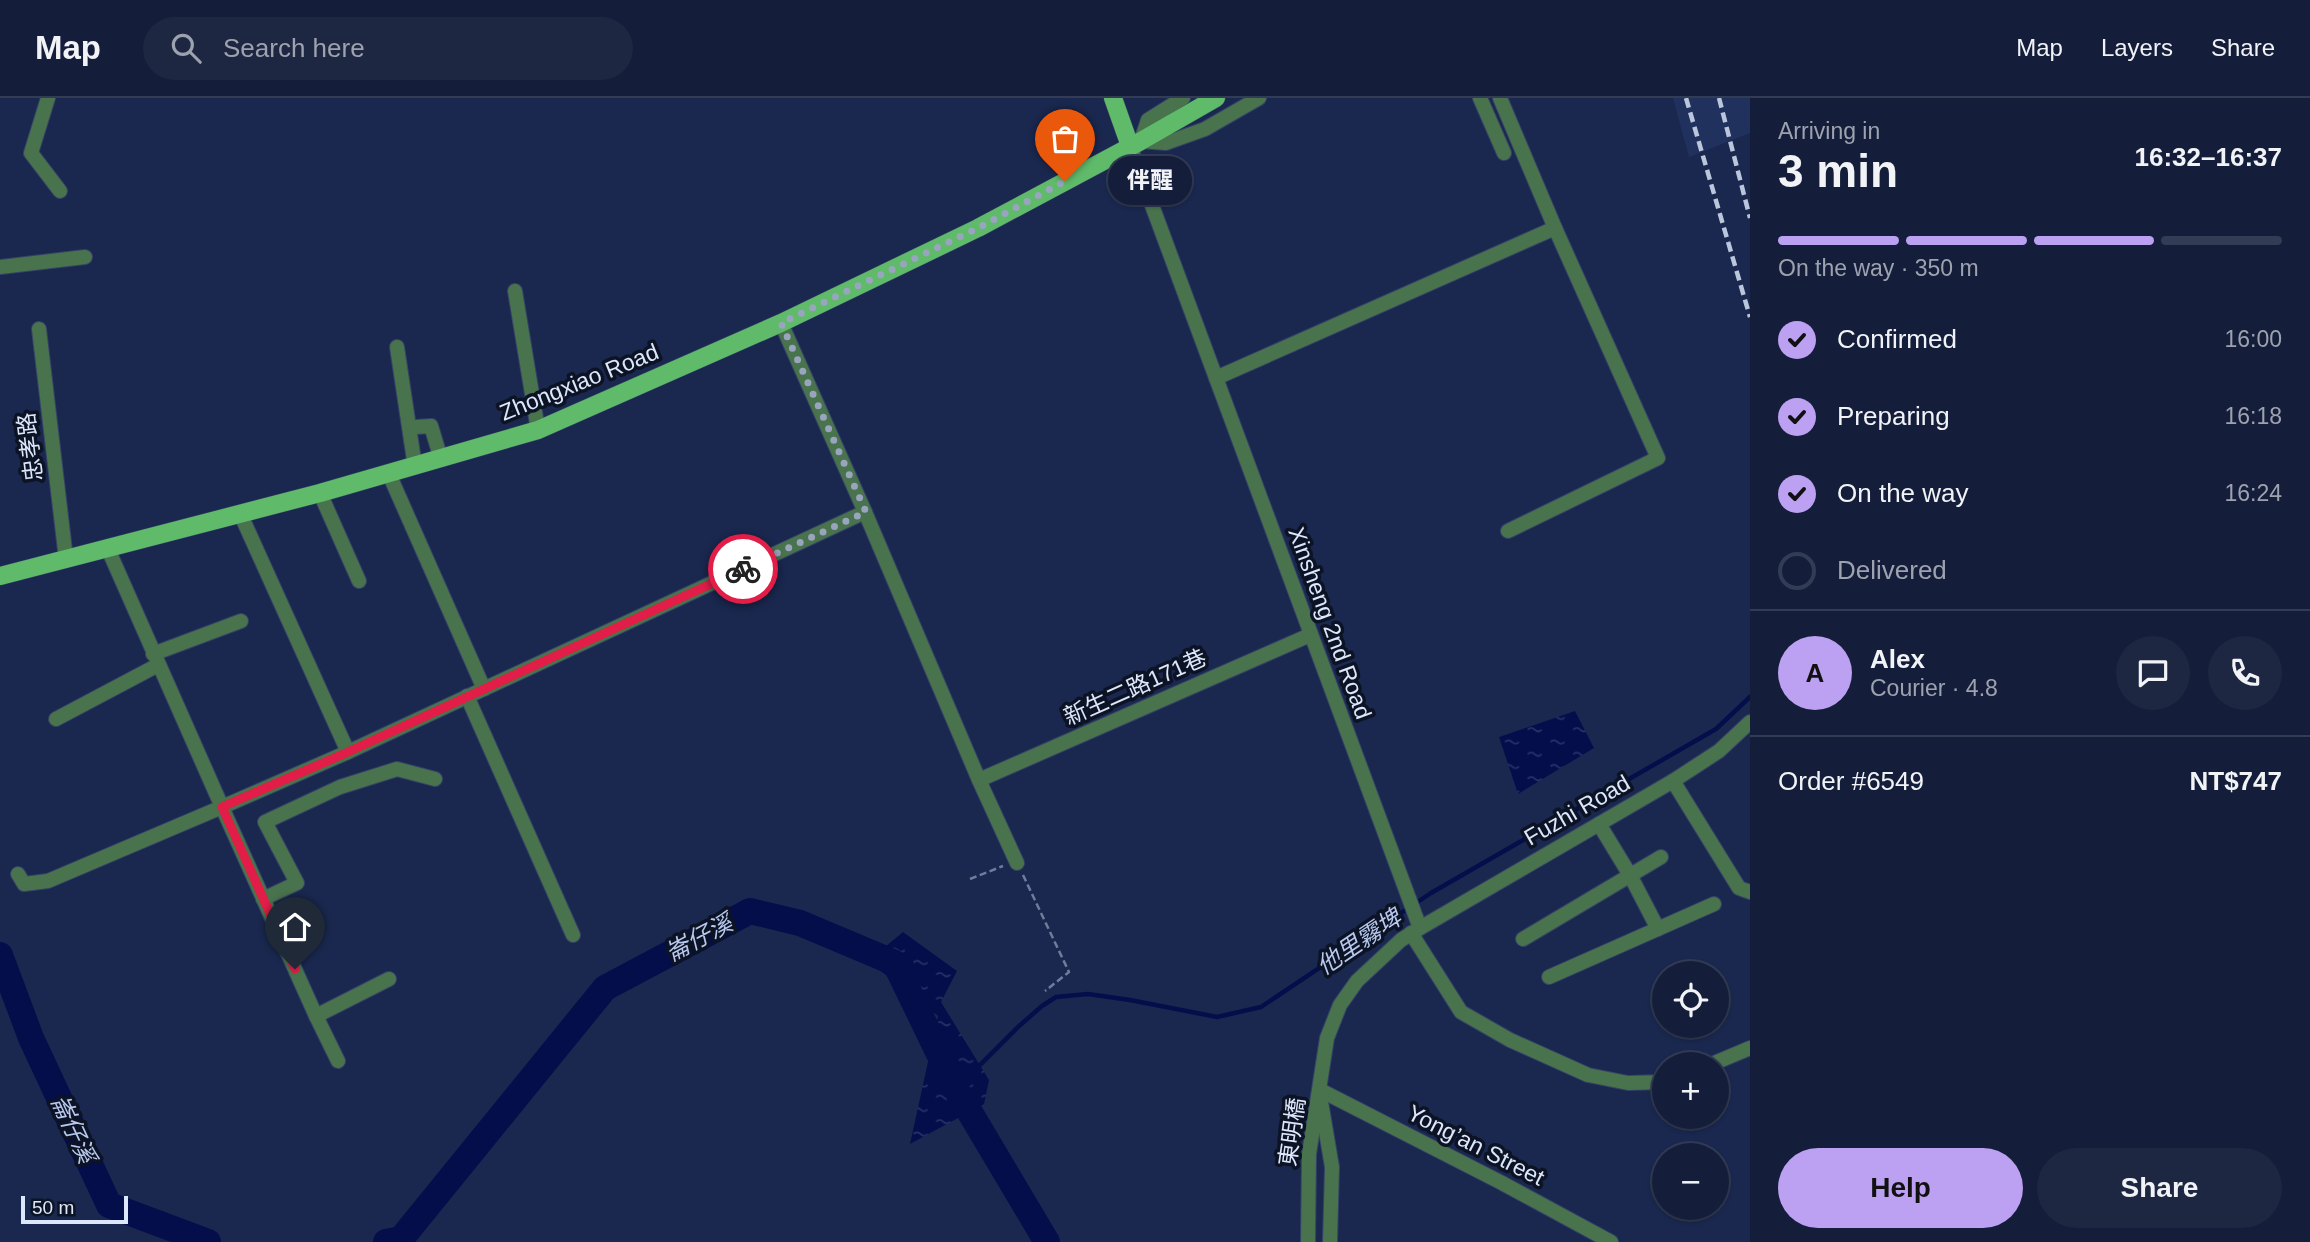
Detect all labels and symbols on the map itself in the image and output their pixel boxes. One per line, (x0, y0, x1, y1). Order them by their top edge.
pin (1035, 109, 1095, 181)
callout: 伴醒 (1107, 156, 1191, 206)
street label: Zhongxiao Road (496, 338, 662, 426)
street label: 忠孝路 (13, 411, 47, 483)
street label: Xinsheng 2nd Road (1283, 524, 1377, 722)
courier (708, 534, 778, 604)
street label: 新生二路171巷 (1060, 644, 1210, 730)
street label: Fuzhi Road (1520, 769, 1634, 851)
pin (265, 897, 325, 969)
water label: 他里霧埤 (1311, 902, 1409, 980)
water label: 崙仔溪 (661, 907, 740, 966)
water label: 崙仔溪 (46, 1090, 102, 1170)
street label: 東明橋 (1274, 1096, 1310, 1168)
street label: Yong’an Street (1403, 1099, 1549, 1191)
scale bar (21, 1193, 128, 1225)

